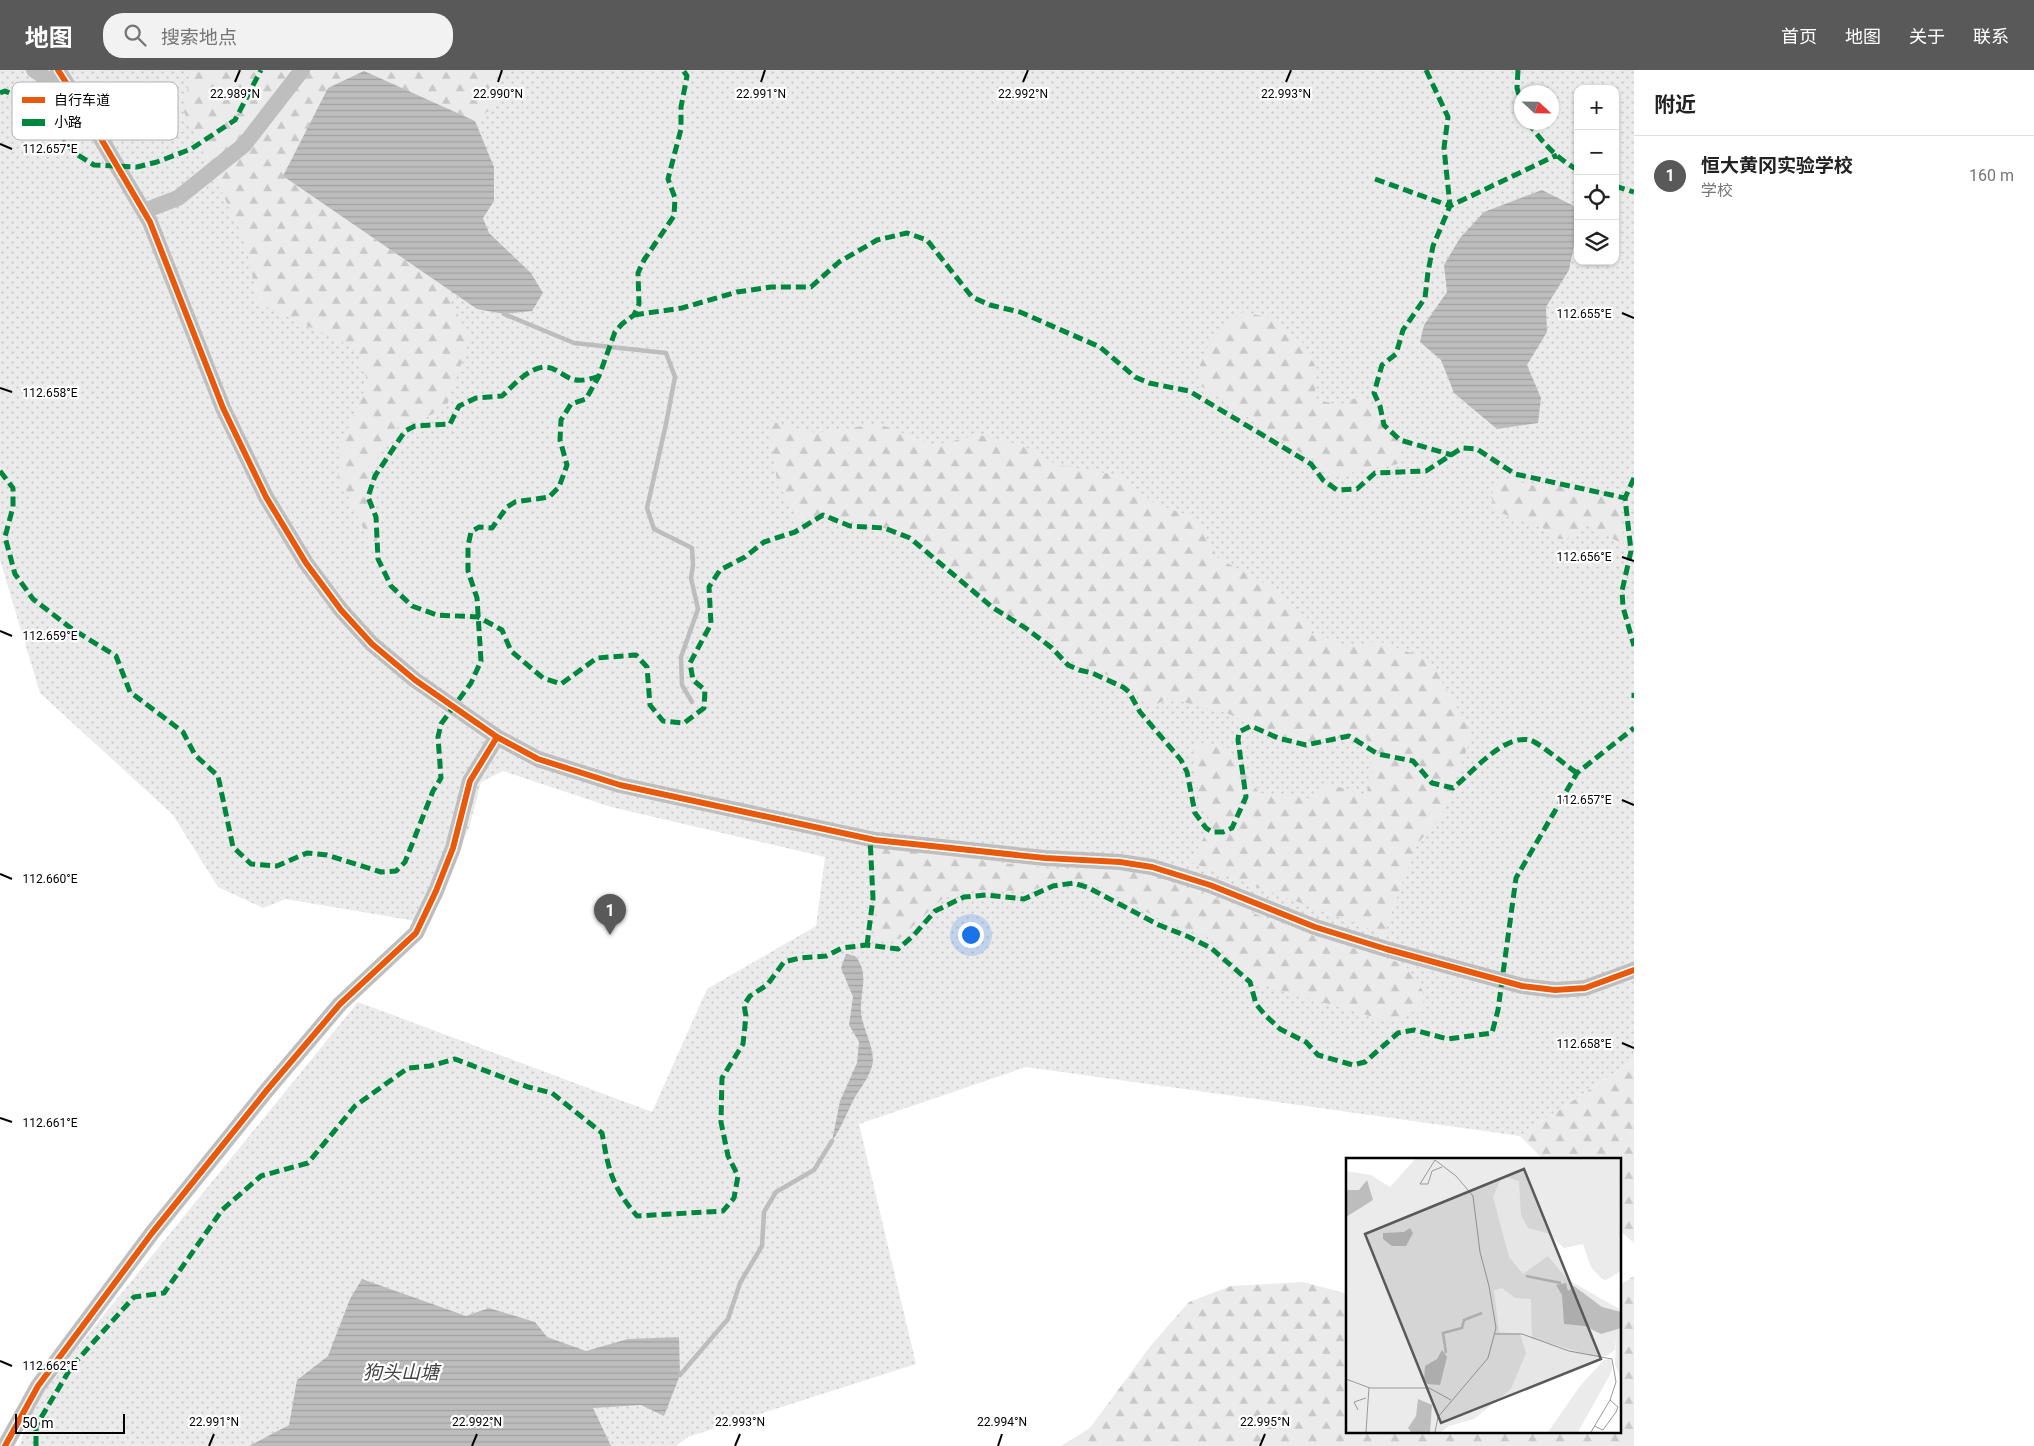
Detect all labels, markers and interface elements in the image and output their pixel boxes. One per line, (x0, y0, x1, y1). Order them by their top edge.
search box (103, 13, 453, 58)
icon: search (121, 21, 149, 49)
text: 地图 (25, 24, 73, 52)
text: 搜索地点 (161, 26, 237, 49)
text: 首页 (1781, 26, 1817, 47)
text: 地图 (1845, 26, 1881, 47)
text: 关于 (1909, 26, 1945, 47)
text: 联系 (1973, 26, 2009, 47)
legend (12, 82, 178, 140)
north arrow (1514, 85, 1559, 130)
map controls (1574, 85, 1619, 265)
button: + (1574, 85, 1619, 130)
text: 22.989°N (210, 87, 260, 101)
text: 22.990°N (473, 87, 523, 101)
text: 22.991°N (736, 87, 786, 101)
text: 22.992°N (998, 87, 1048, 101)
text: 22.993°N (1261, 87, 1311, 101)
text: 自行车道 (54, 92, 110, 108)
text: 附近 (1654, 93, 1696, 117)
text: 小路 (54, 114, 82, 130)
button: − (1574, 130, 1619, 175)
text: 112.657°E (23, 142, 78, 156)
text: 恒大黄冈实验学校 (1701, 154, 1853, 177)
text: 1 (1665, 166, 1675, 185)
text: 160 m (1969, 166, 2014, 185)
button: locate (1574, 175, 1619, 220)
text: 学校 (1701, 181, 1733, 200)
button: layers (1574, 220, 1619, 265)
text: 112.655°E (1557, 307, 1612, 321)
text: 112.658°E (23, 386, 78, 400)
text: 112.656°E (1557, 550, 1612, 564)
text: 112.659°E (23, 629, 78, 643)
text: 112.657°E (1557, 793, 1612, 807)
text: 112.660°E (23, 872, 78, 886)
pin: 1 (594, 894, 626, 935)
your location (958, 922, 984, 948)
text: 112.658°E (1557, 1037, 1612, 1051)
text: 112.661°E (23, 1116, 78, 1130)
inset map (1346, 1158, 1622, 1434)
text: 112.662°E (23, 1359, 78, 1373)
water label: 狗头山塘 (363, 1361, 442, 1384)
scale bar (15, 1411, 125, 1434)
text: 50 m (22, 1415, 54, 1431)
text: 22.991°N (189, 1415, 239, 1429)
text: 22.992°N (452, 1415, 502, 1429)
text: 22.993°N (715, 1415, 765, 1429)
text: 22.994°N (977, 1415, 1027, 1429)
text: 22.995°N (1240, 1415, 1290, 1429)

